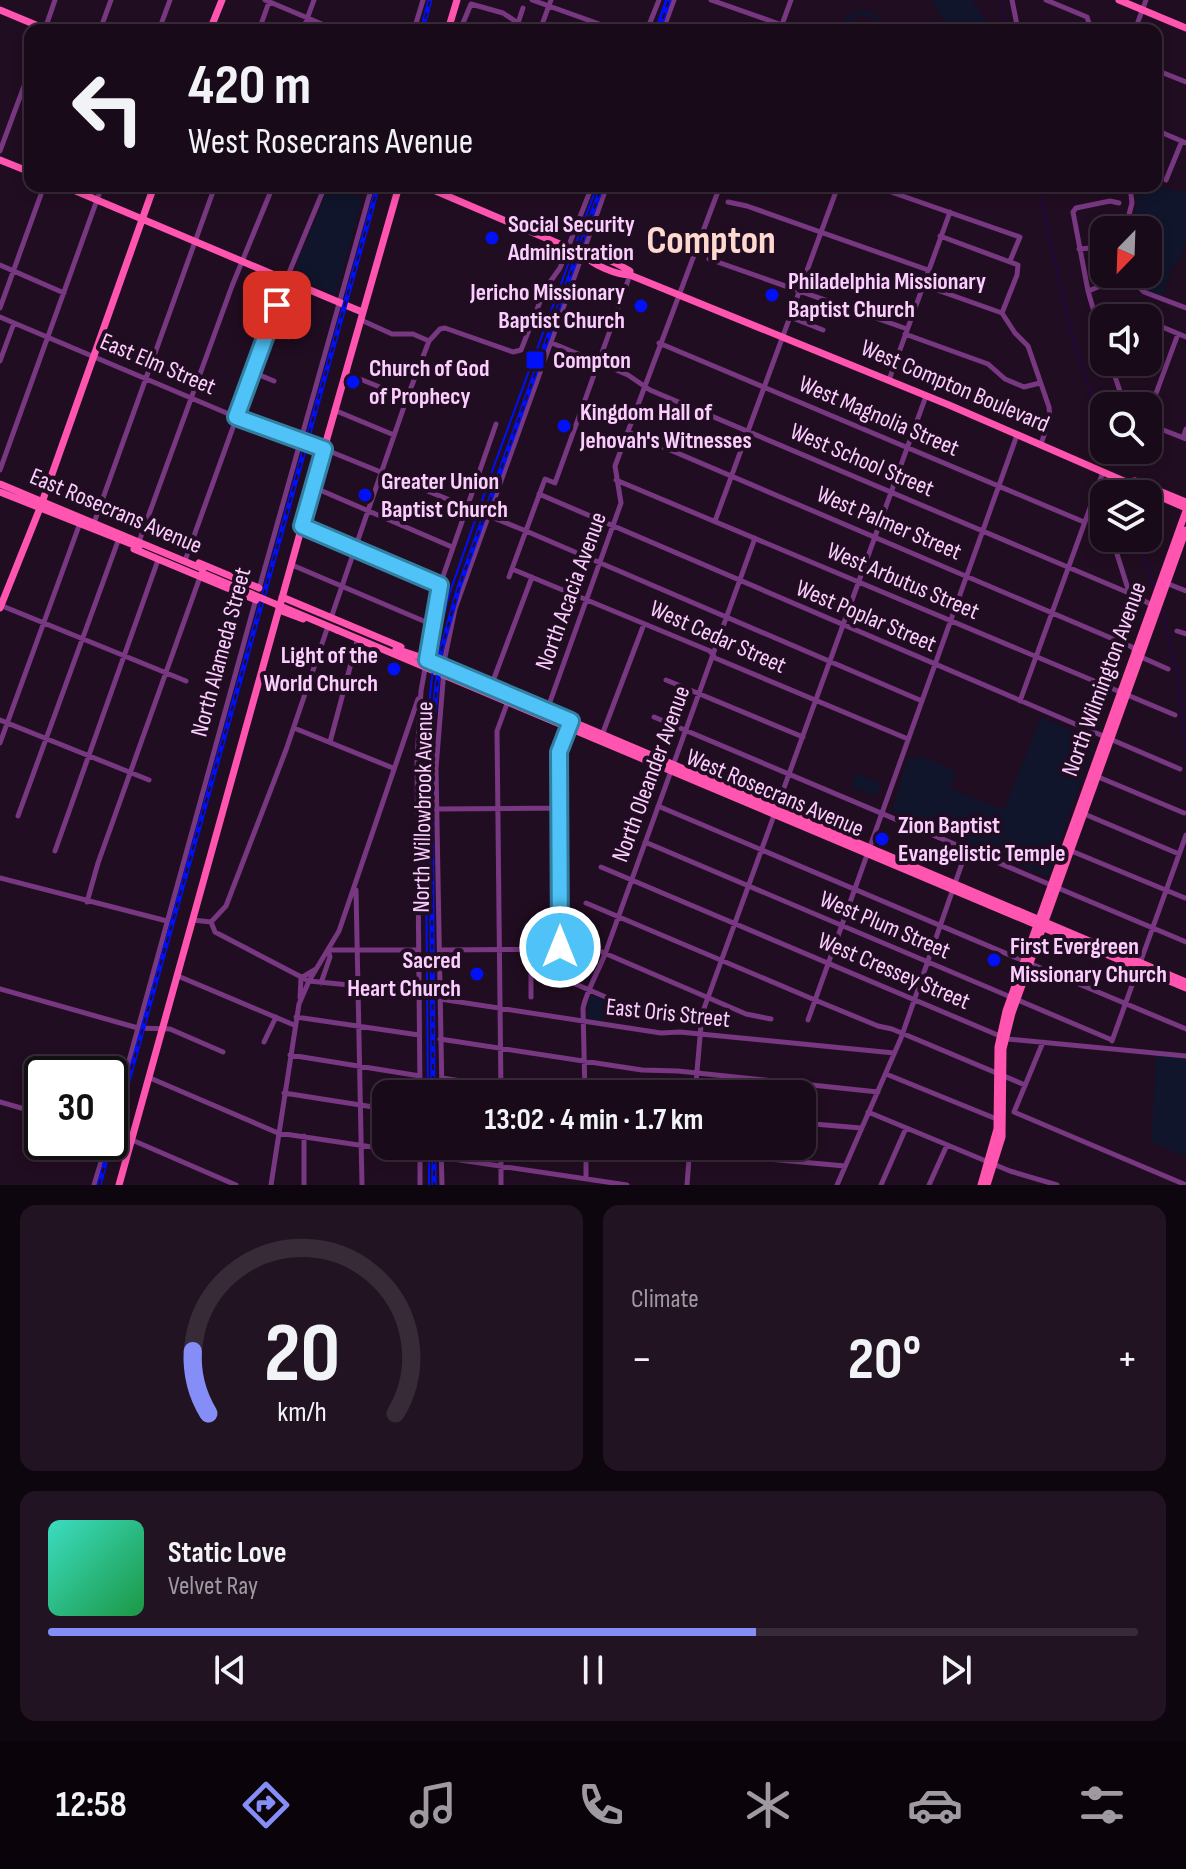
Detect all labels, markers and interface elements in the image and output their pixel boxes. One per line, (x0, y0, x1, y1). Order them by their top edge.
text: 420 m (188, 53, 311, 120)
icon: left (56, 56, 160, 160)
text: West Rosecrans Avenue (188, 121, 473, 164)
place label: Social Security Administration (507, 210, 635, 267)
north arrow (1090, 216, 1162, 288)
map controls (1090, 216, 1162, 552)
district label: Compton (646, 217, 776, 265)
marker: Social Security Administration (483, 229, 501, 247)
place label: Philadelphia Missionary Baptist Church (788, 267, 986, 324)
pin (243, 271, 311, 339)
place label: Jericho Missionary Baptist Church (469, 278, 625, 335)
icon: arrive (255, 283, 299, 327)
marker: Philadelphia Missionary Baptist Church (763, 286, 781, 304)
marker: Jericho Missionary Baptist Church (632, 297, 650, 315)
button: sound (1090, 304, 1162, 376)
street label: East Elm Street (96, 327, 220, 401)
street label: West Compton Boulevard (856, 333, 1054, 439)
place label: Compton (553, 346, 631, 375)
marker: Compton (524, 349, 546, 371)
place label: Church of God of Prophecy (369, 354, 489, 411)
street label: West Magnolia Street (795, 369, 963, 463)
marker: Church of God of Prophecy (344, 373, 362, 391)
button: search (1090, 392, 1162, 464)
place label: Kingdom Hall of Jehovah's Witnesses (579, 398, 752, 455)
marker: Kingdom Hall of Jehovah's Witnesses (555, 417, 573, 435)
street label: West School Street (786, 417, 938, 503)
street label: East Rosecrans Avenue (26, 462, 206, 560)
place label: Greater Union Baptist Church (381, 467, 508, 524)
street label: West Palmer Street (812, 479, 966, 567)
button: layers (1090, 480, 1162, 552)
marker: Greater Union Baptist Church (356, 486, 374, 504)
street label: North Acacia Avenue (529, 508, 613, 674)
street label: West Arbutus Street (822, 536, 984, 626)
street label: North Alameda Street (184, 564, 258, 740)
street label: West Poplar Street (791, 573, 941, 659)
street label: North Wilmington Avenue (1055, 578, 1153, 780)
street label: West Cedar Street (645, 594, 791, 680)
place label: Light of the World Church (263, 641, 378, 698)
marker: Light of the World Church (385, 660, 403, 678)
street label: North Oleander Avenue (606, 682, 696, 866)
street label: North Willowbrook Avenue (407, 701, 439, 913)
street label: West Rosecrans Avenue (682, 742, 868, 844)
place label: Zion Baptist Evangelistic Temple (898, 811, 1065, 868)
marker: Zion Baptist Evangelistic Temple (873, 830, 891, 848)
street label: West Plum Street (815, 884, 955, 966)
position arrow (518, 905, 602, 989)
street label: West Cressey Street (814, 926, 974, 1016)
place label: First Evergreen Missionary Church (1010, 932, 1167, 989)
place label: Sacred Heart Church (347, 946, 461, 1003)
marker: First Evergreen Missionary Church (985, 951, 1003, 969)
marker: Sacred Heart Church (468, 965, 486, 983)
street label: East Oris Street (604, 992, 732, 1034)
speed limit sign: 30 (24, 1056, 128, 1160)
text: 13:02 · 4 min · 1.7 km (485, 1102, 703, 1138)
text: Climate (631, 1284, 699, 1315)
text: 20 (263, 1305, 340, 1405)
text: 20° (848, 1324, 921, 1396)
text: − (631, 1333, 653, 1386)
text: + (1116, 1333, 1138, 1386)
text: km/h (277, 1395, 326, 1430)
text: Static Love (168, 1535, 287, 1571)
text: Velvet Ray (168, 1571, 258, 1602)
icon: previous (208, 1648, 252, 1692)
icon: pause (571, 1648, 615, 1692)
icon: next (934, 1648, 978, 1692)
icon: directions (238, 1777, 294, 1833)
icon: music (405, 1777, 461, 1833)
icon: phone (573, 1777, 629, 1833)
icon: climate (740, 1777, 796, 1833)
icon: car (907, 1777, 963, 1833)
icon: filters (1074, 1777, 1130, 1833)
text: 12:58 (56, 1784, 127, 1827)

